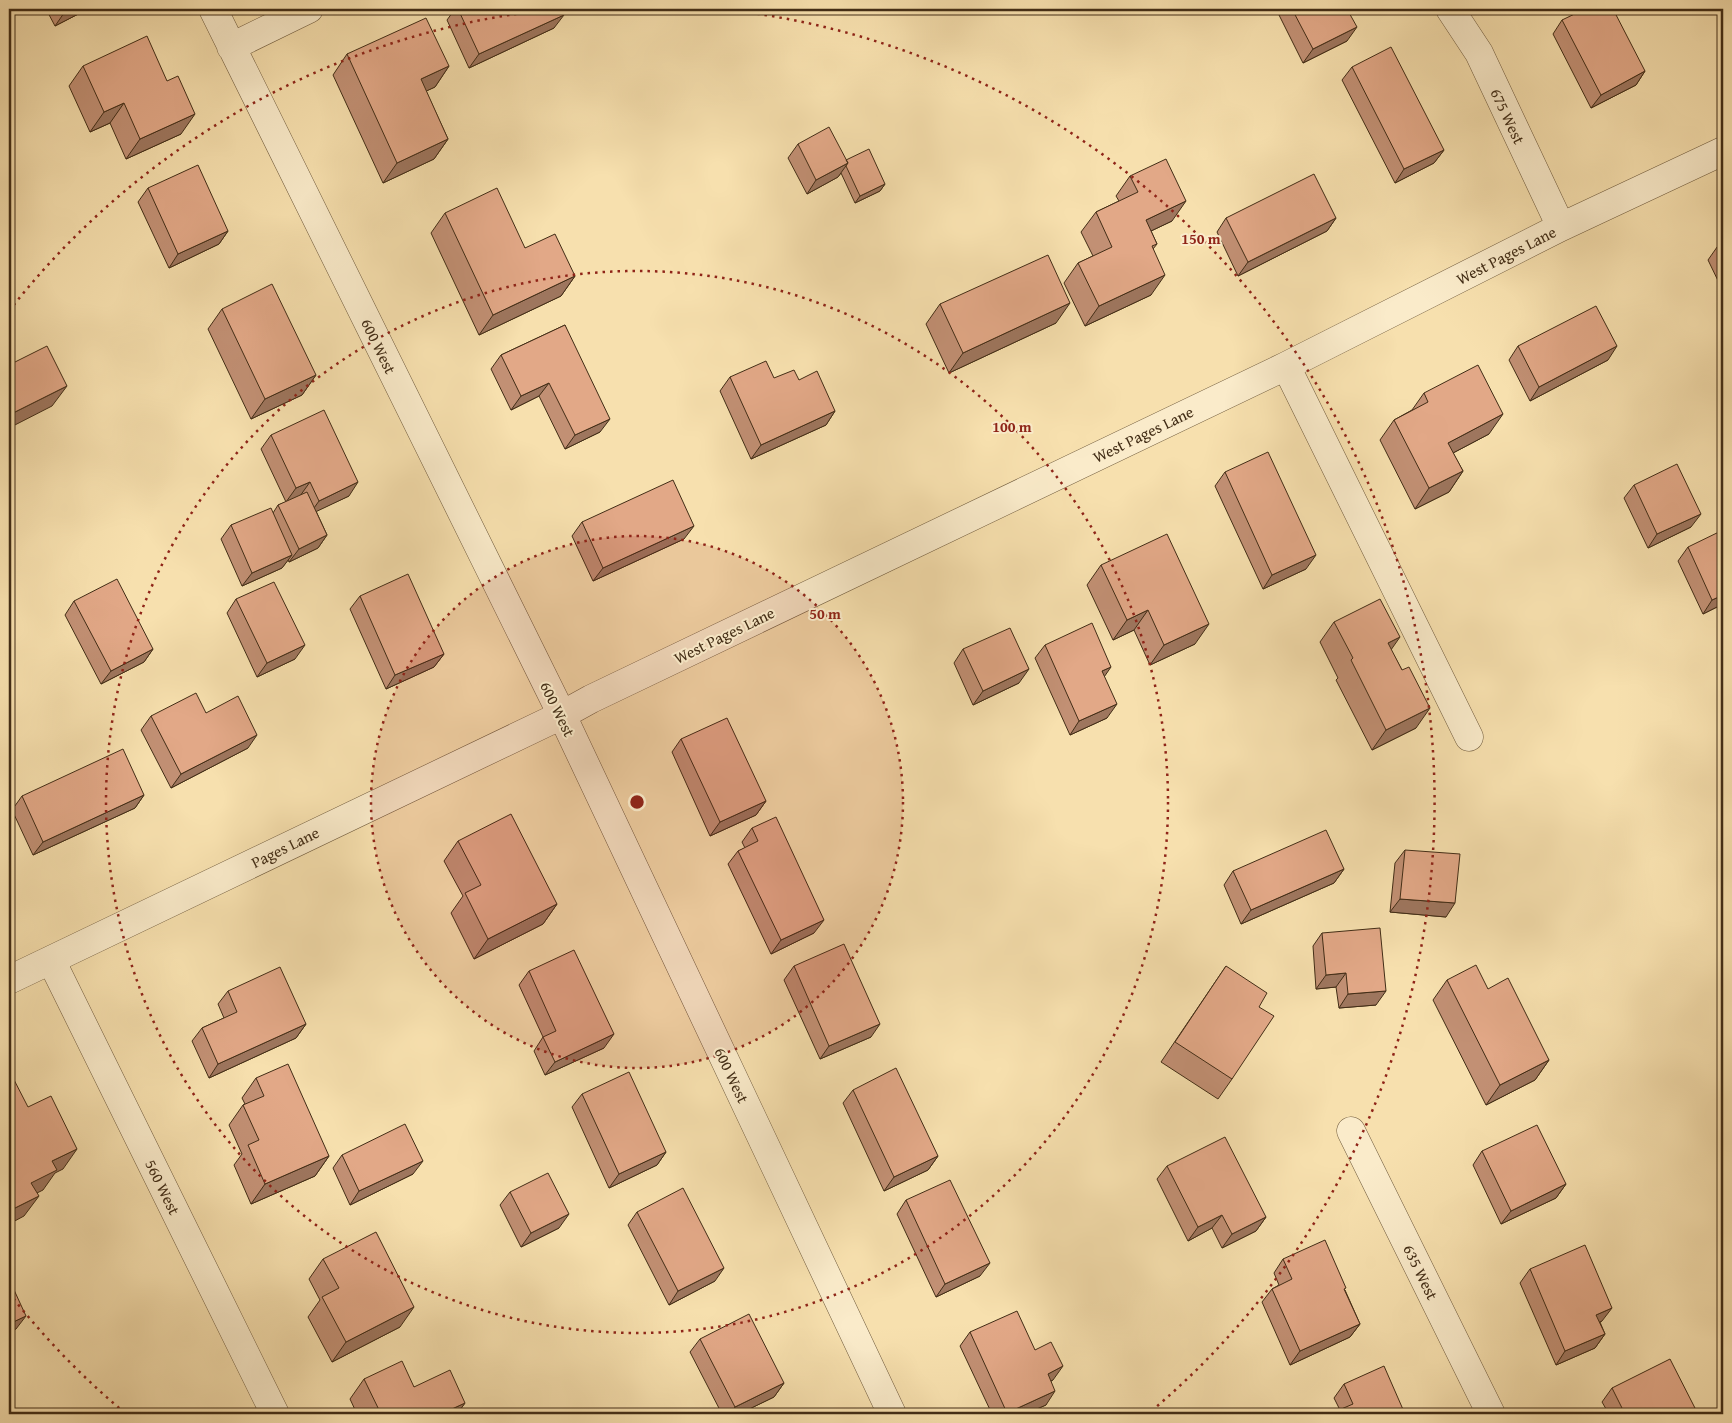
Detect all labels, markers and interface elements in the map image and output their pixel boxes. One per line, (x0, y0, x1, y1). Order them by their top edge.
street label: 675 West (1485, 84, 1532, 148)
street label: West Pages Lane (1452, 219, 1560, 291)
text: 150 m (1181, 228, 1221, 249)
street label: 600 West (355, 314, 403, 378)
street label: West Pages Lane (1089, 399, 1197, 469)
text: 100 m (992, 416, 1032, 437)
street label: West Pages Lane (670, 600, 778, 670)
text: 50 m (809, 603, 841, 624)
street label: 600 West (534, 677, 582, 741)
centre of rings (628, 793, 646, 811)
street label: Pages Lane (247, 820, 323, 874)
street label: 600 West (709, 1043, 756, 1107)
street label: 560 West (139, 1155, 187, 1219)
street label: 635 West (1397, 1240, 1445, 1304)

